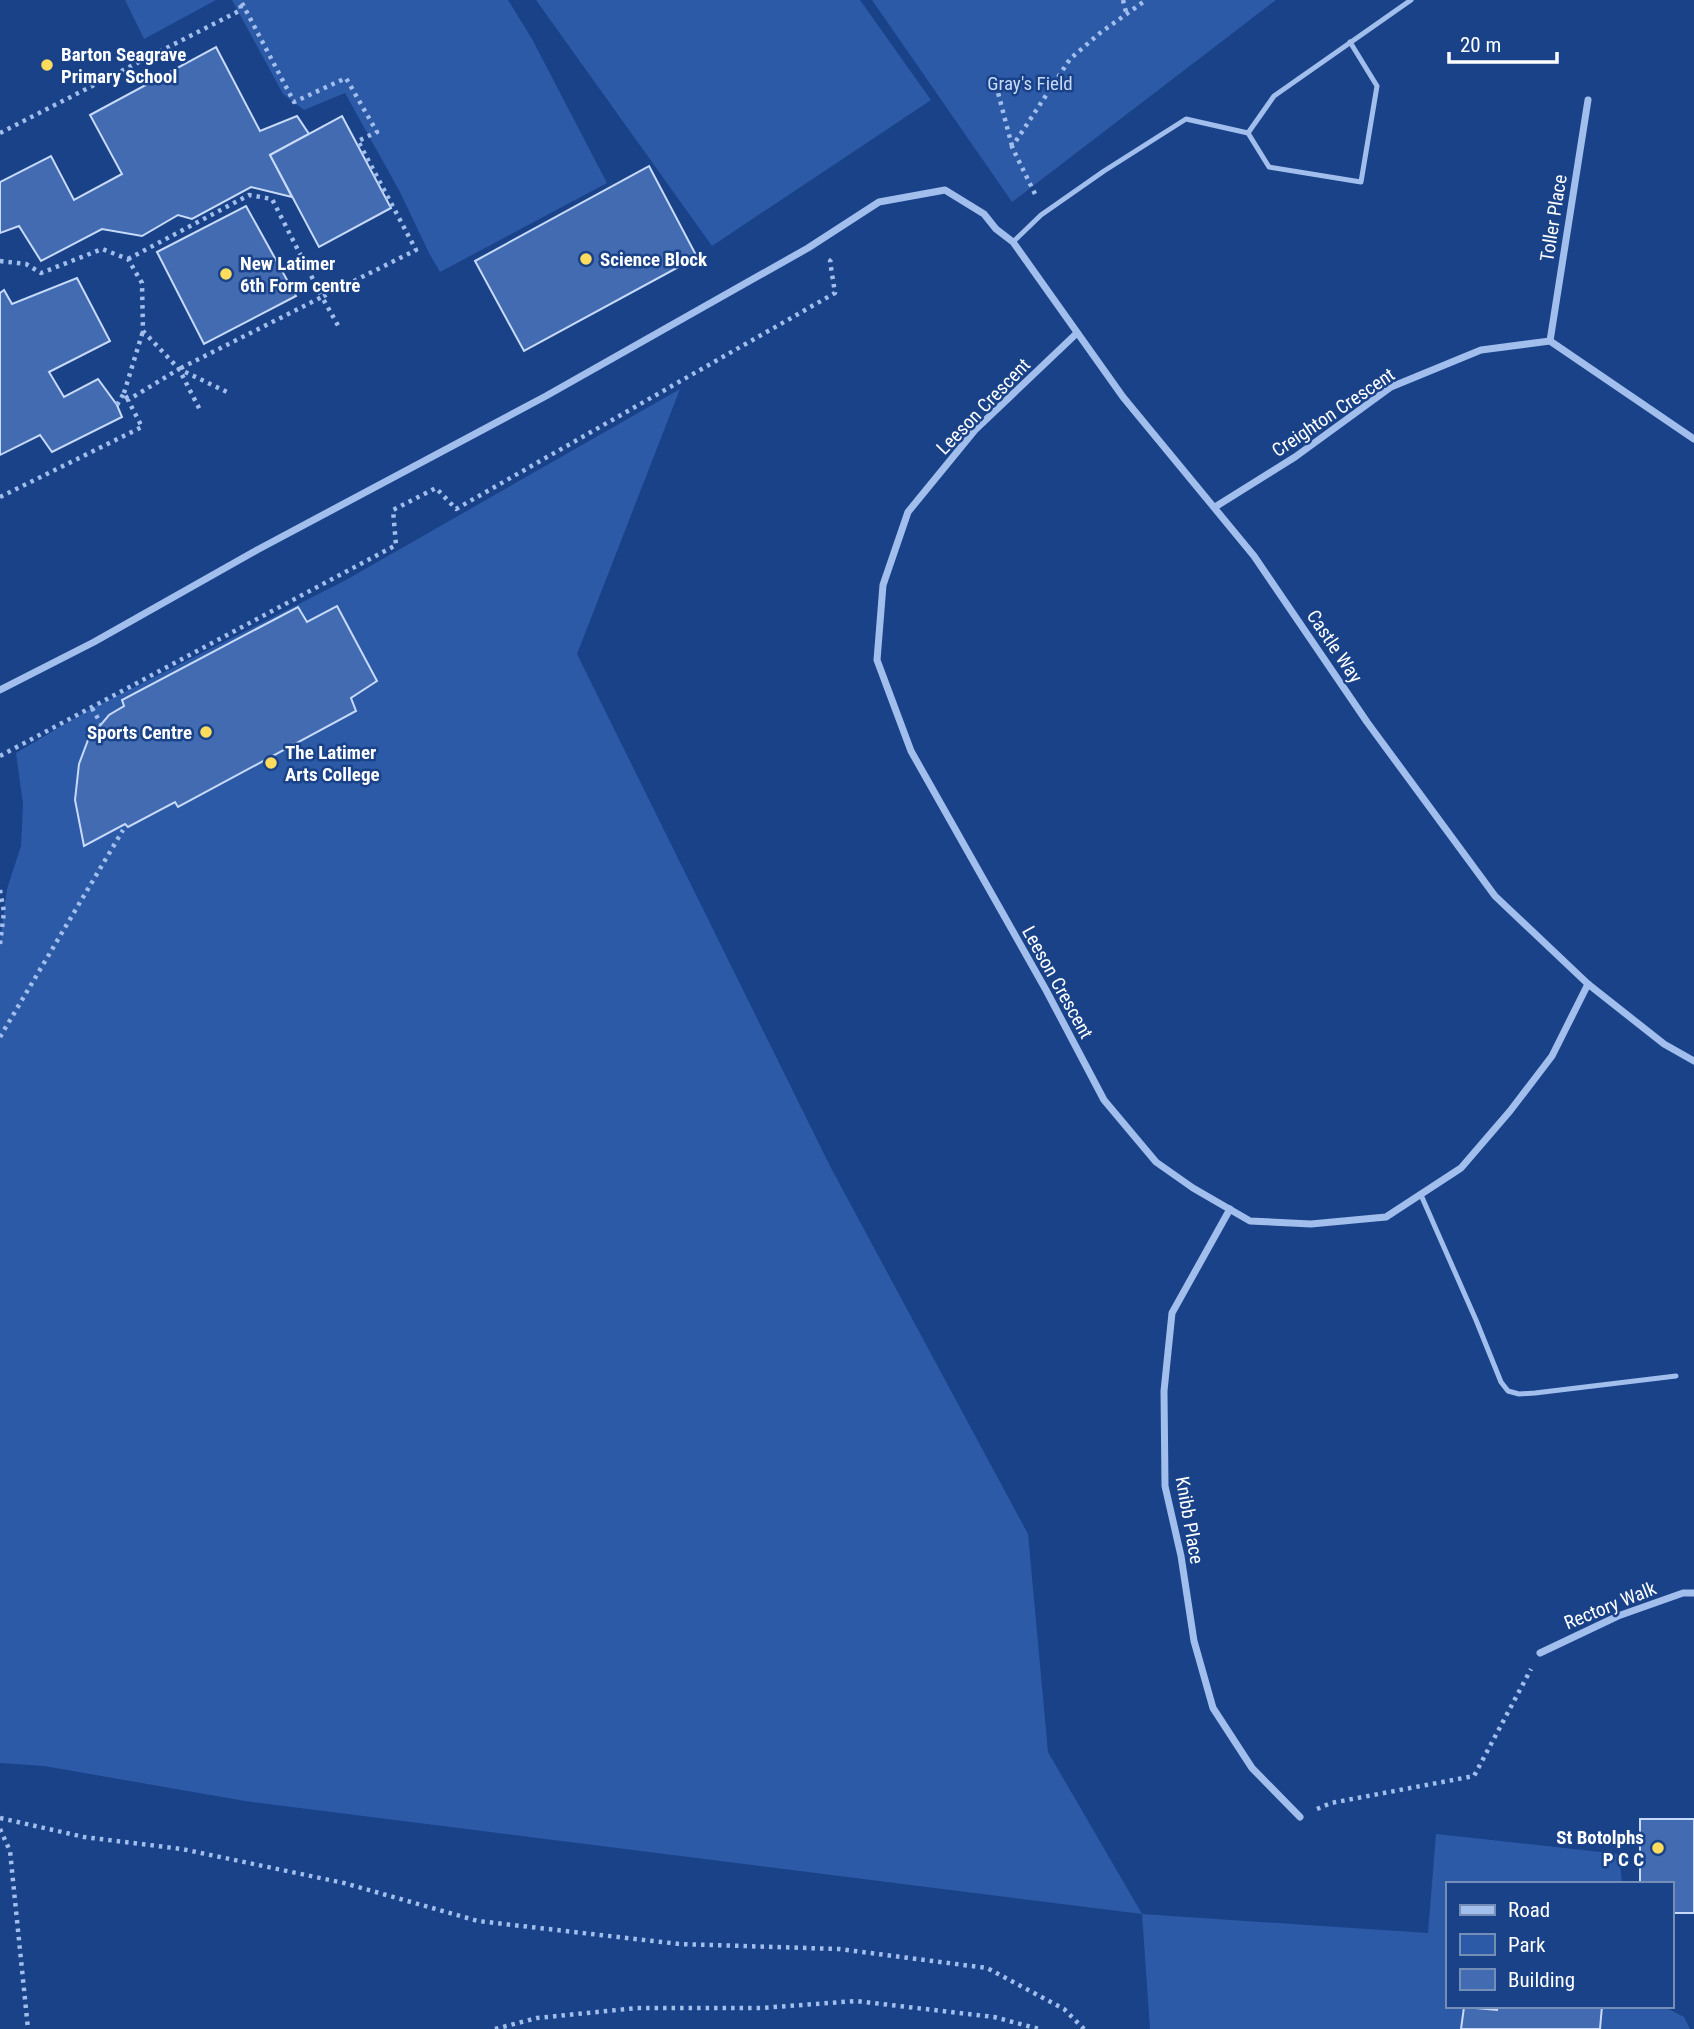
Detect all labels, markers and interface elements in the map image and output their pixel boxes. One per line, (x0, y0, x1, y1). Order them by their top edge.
scale bar (1449, 21, 1558, 65)
text: 20 m (1460, 33, 1501, 57)
place label: Barton Seagrave Primary School (61, 43, 186, 88)
marker: Barton Seagrave Primary School (39, 57, 55, 73)
park label: Gray's Field (987, 72, 1073, 95)
street label: Toller Place (1535, 173, 1572, 263)
place label: Science Block (600, 248, 708, 271)
marker: Science Block (578, 251, 594, 267)
place label: New Latimer 6th Form centre (240, 252, 360, 297)
marker: New Latimer 6th Form centre (218, 266, 234, 282)
street label: Leeson Crescent (932, 353, 1035, 459)
street label: Creighton Crescent (1267, 363, 1399, 462)
street label: Castle Way (1302, 606, 1367, 687)
place label: Sports Centre (87, 721, 192, 744)
marker: Sports Centre (198, 724, 214, 740)
place label: The Latimer Arts College (285, 741, 380, 786)
marker: The Latimer Arts College (263, 755, 279, 771)
street label: Leeson Crescent (1017, 922, 1098, 1043)
street label: Knibb Place (1170, 1475, 1209, 1566)
street label: Rectory Walk (1561, 1576, 1660, 1634)
place label: St Botolphs P C C (1556, 1826, 1644, 1871)
marker: St Botolphs P C C (1650, 1840, 1666, 1856)
legend (1446, 1882, 1673, 2008)
text: Road (1508, 1898, 1550, 1922)
text: Park (1508, 1933, 1546, 1957)
text: Building (1508, 1968, 1575, 1992)

